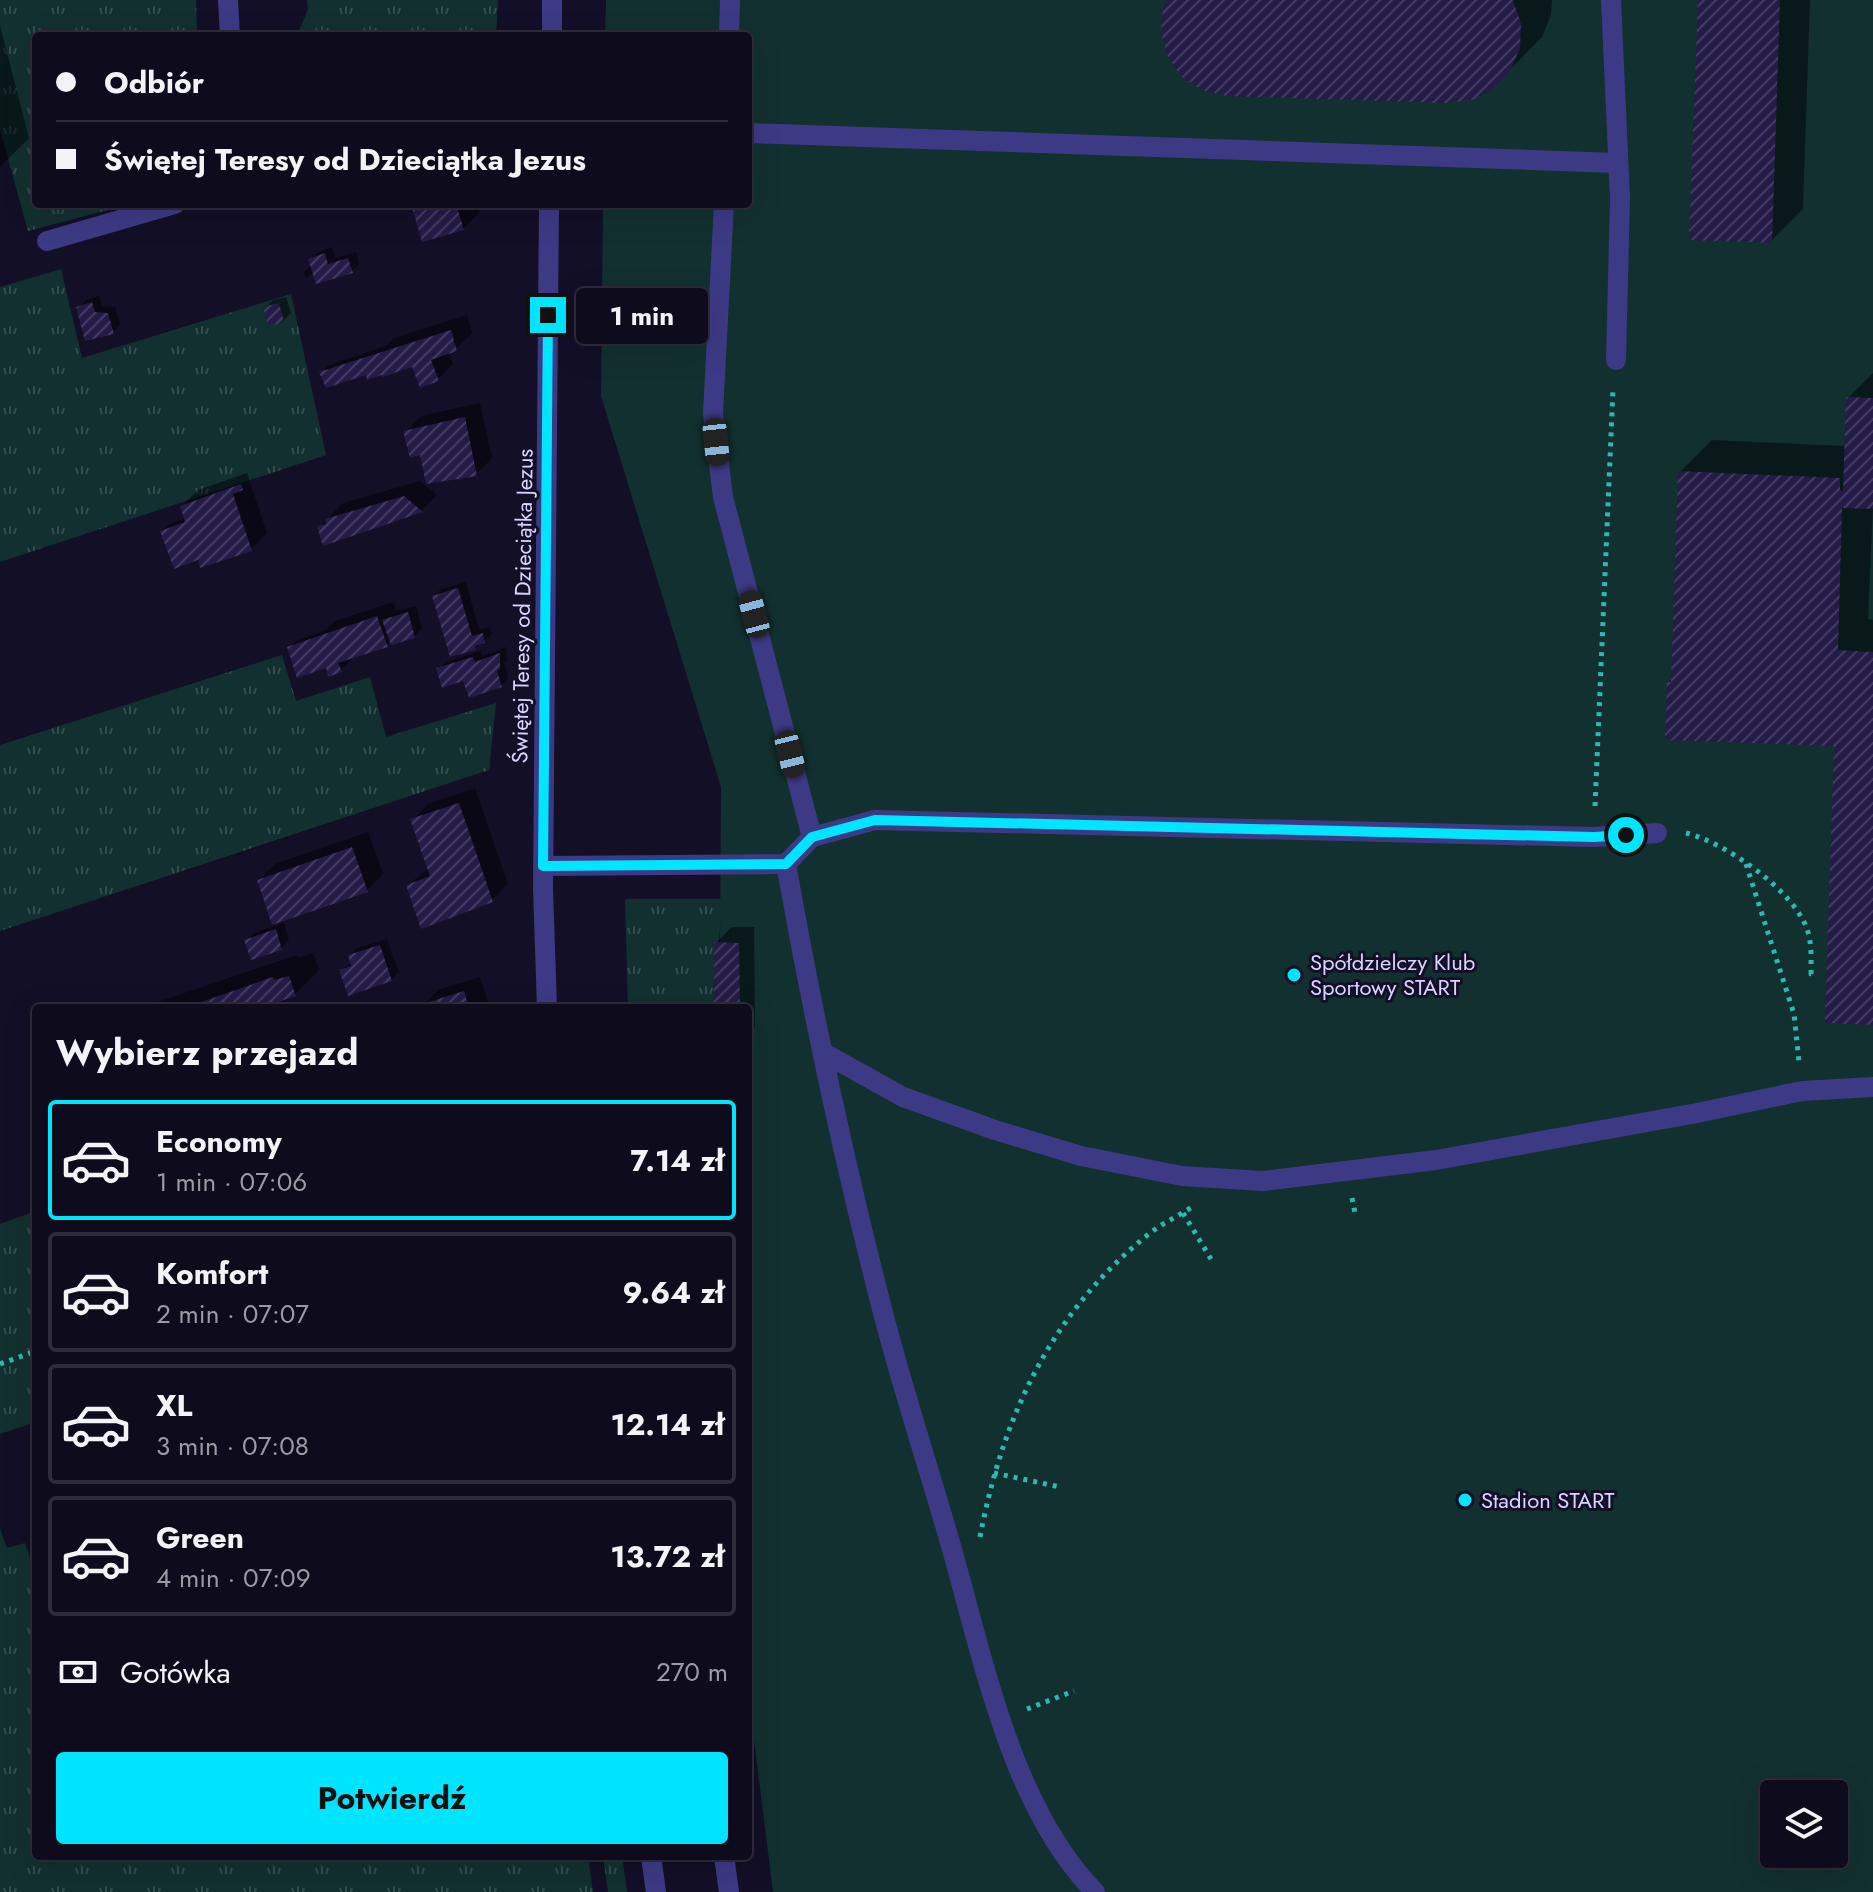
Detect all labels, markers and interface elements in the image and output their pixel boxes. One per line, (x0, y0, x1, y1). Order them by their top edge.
text: Odbiór (104, 61, 204, 104)
text: Świętej Teresy od Dzieciątka Jezus (104, 138, 586, 181)
callout: 1 min (576, 287, 708, 343)
route end (530, 297, 566, 333)
text: 1 min (610, 297, 674, 335)
car (702, 417, 730, 467)
street label: Świętej Teresy od Dzieciątka Jezus (503, 448, 541, 764)
car (736, 588, 772, 640)
car (773, 728, 807, 780)
route start (1608, 817, 1644, 853)
place label: Spółdzielczy Klub Sportowy START (1310, 946, 1475, 1003)
marker: Spółdzielczy Klub Sportowy START (1285, 966, 1303, 984)
text: Wybierz przejazd (56, 1026, 359, 1078)
text: Economy (156, 1120, 282, 1163)
icon: car (60, 1124, 132, 1196)
text: 7.14 zł (630, 1139, 724, 1182)
text: 1 min · 07:06 (156, 1163, 307, 1201)
text: Komfort (156, 1252, 268, 1295)
icon: car (60, 1256, 132, 1328)
text: 9.64 zł (623, 1271, 724, 1314)
text: 2 min · 07:07 (156, 1295, 309, 1333)
text: XL (156, 1384, 192, 1427)
icon: car (60, 1388, 132, 1460)
text: 12.14 zł (610, 1403, 724, 1446)
text: 3 min · 07:08 (156, 1427, 309, 1465)
place label: Stadion START (1481, 1484, 1615, 1516)
marker: Stadion START (1456, 1491, 1474, 1509)
text: Green (156, 1516, 244, 1559)
icon: car (60, 1520, 132, 1592)
text: 13.72 zł (610, 1535, 724, 1578)
text: 4 min · 07:09 (156, 1559, 311, 1597)
icon: cash (56, 1650, 100, 1694)
text: Gotówka (120, 1651, 231, 1694)
text: 270 m (656, 1653, 728, 1691)
button: Potwierdź (56, 1752, 728, 1844)
map controls (1760, 1780, 1848, 1868)
button: layers (1760, 1780, 1848, 1868)

